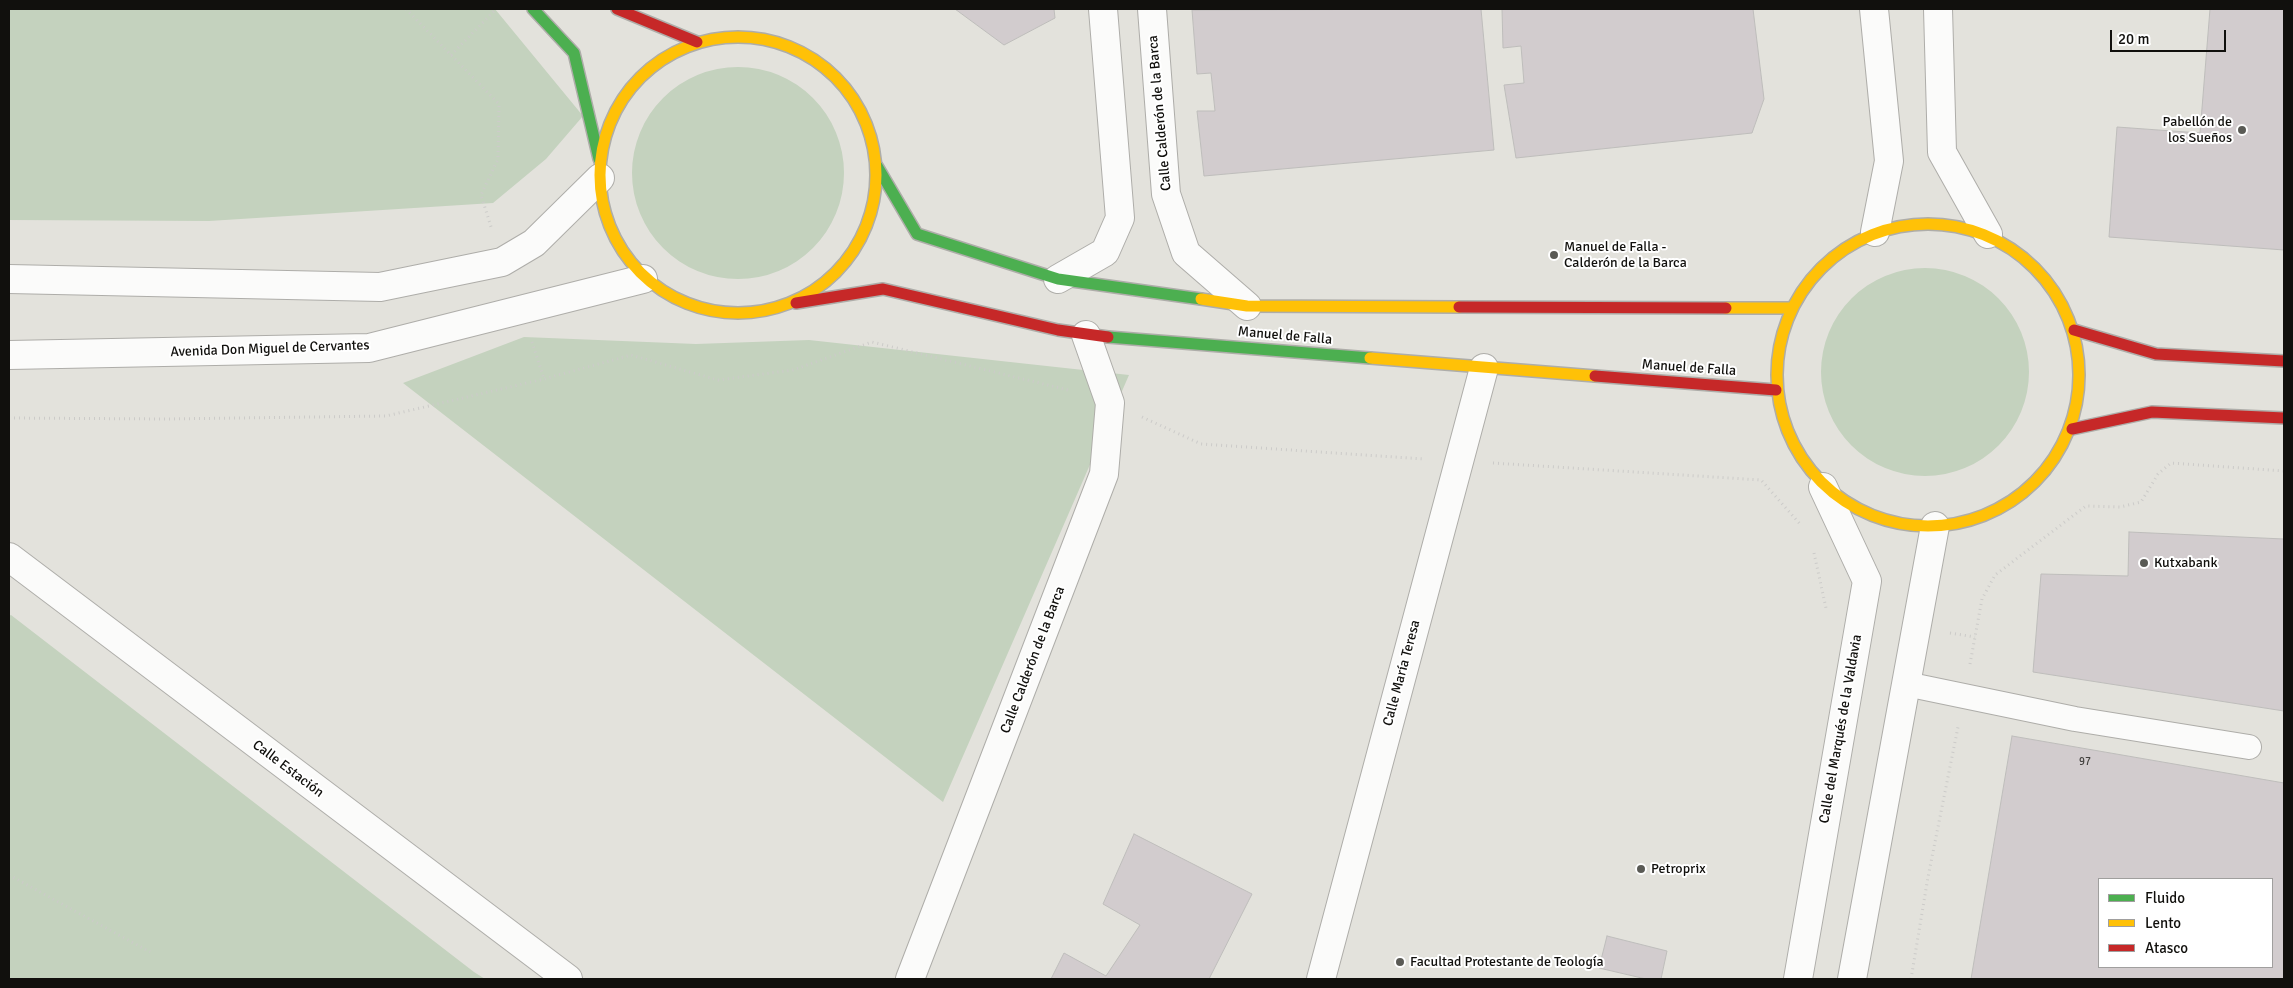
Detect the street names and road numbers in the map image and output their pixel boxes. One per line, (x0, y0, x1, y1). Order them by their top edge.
street label: Calle Calderón de la Barca (1145, 34, 1175, 192)
street label: Manuel de Falla (1237, 324, 1333, 348)
street label: Avenida Don Miguel de Cervantes (170, 337, 370, 361)
street label: Manuel de Falla (1641, 356, 1737, 380)
street label: Calle Calderón de la Barca (997, 584, 1069, 736)
street label: Calle María Teresa (1380, 618, 1424, 728)
street label: Calle del Marqués de la Valdavia (1816, 633, 1866, 825)
street label: Calle Estación (249, 737, 327, 801)

